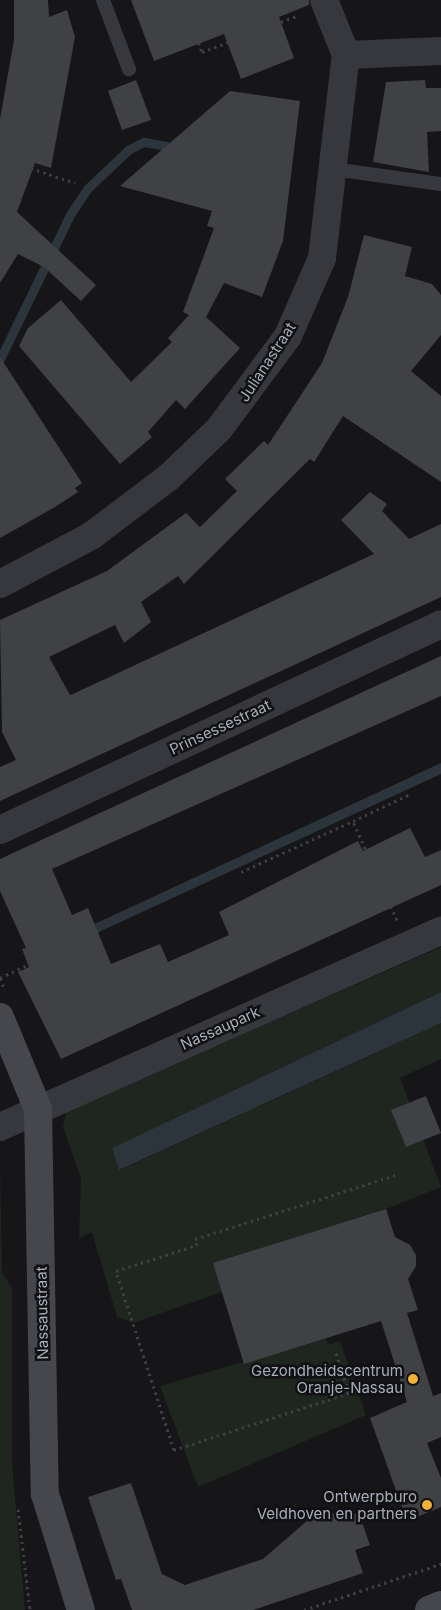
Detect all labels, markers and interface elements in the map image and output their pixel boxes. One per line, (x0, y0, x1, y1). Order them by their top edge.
street label: Julianastraat (235, 319, 299, 405)
street label: Prinsessestraat (167, 696, 273, 758)
street label: Nassaupark (178, 1003, 262, 1053)
street label: Nassaustraat (32, 1266, 52, 1360)
place label: Gezondheidscentrum Oranje-Nassau (251, 1361, 403, 1396)
marker: Gezondheidscentrum Oranje-Nassau (407, 1373, 419, 1385)
place label: Ontwerpburo Veldhoven en partners (257, 1487, 417, 1522)
marker: Ontwerpburo Veldhoven en partners (421, 1499, 433, 1511)

